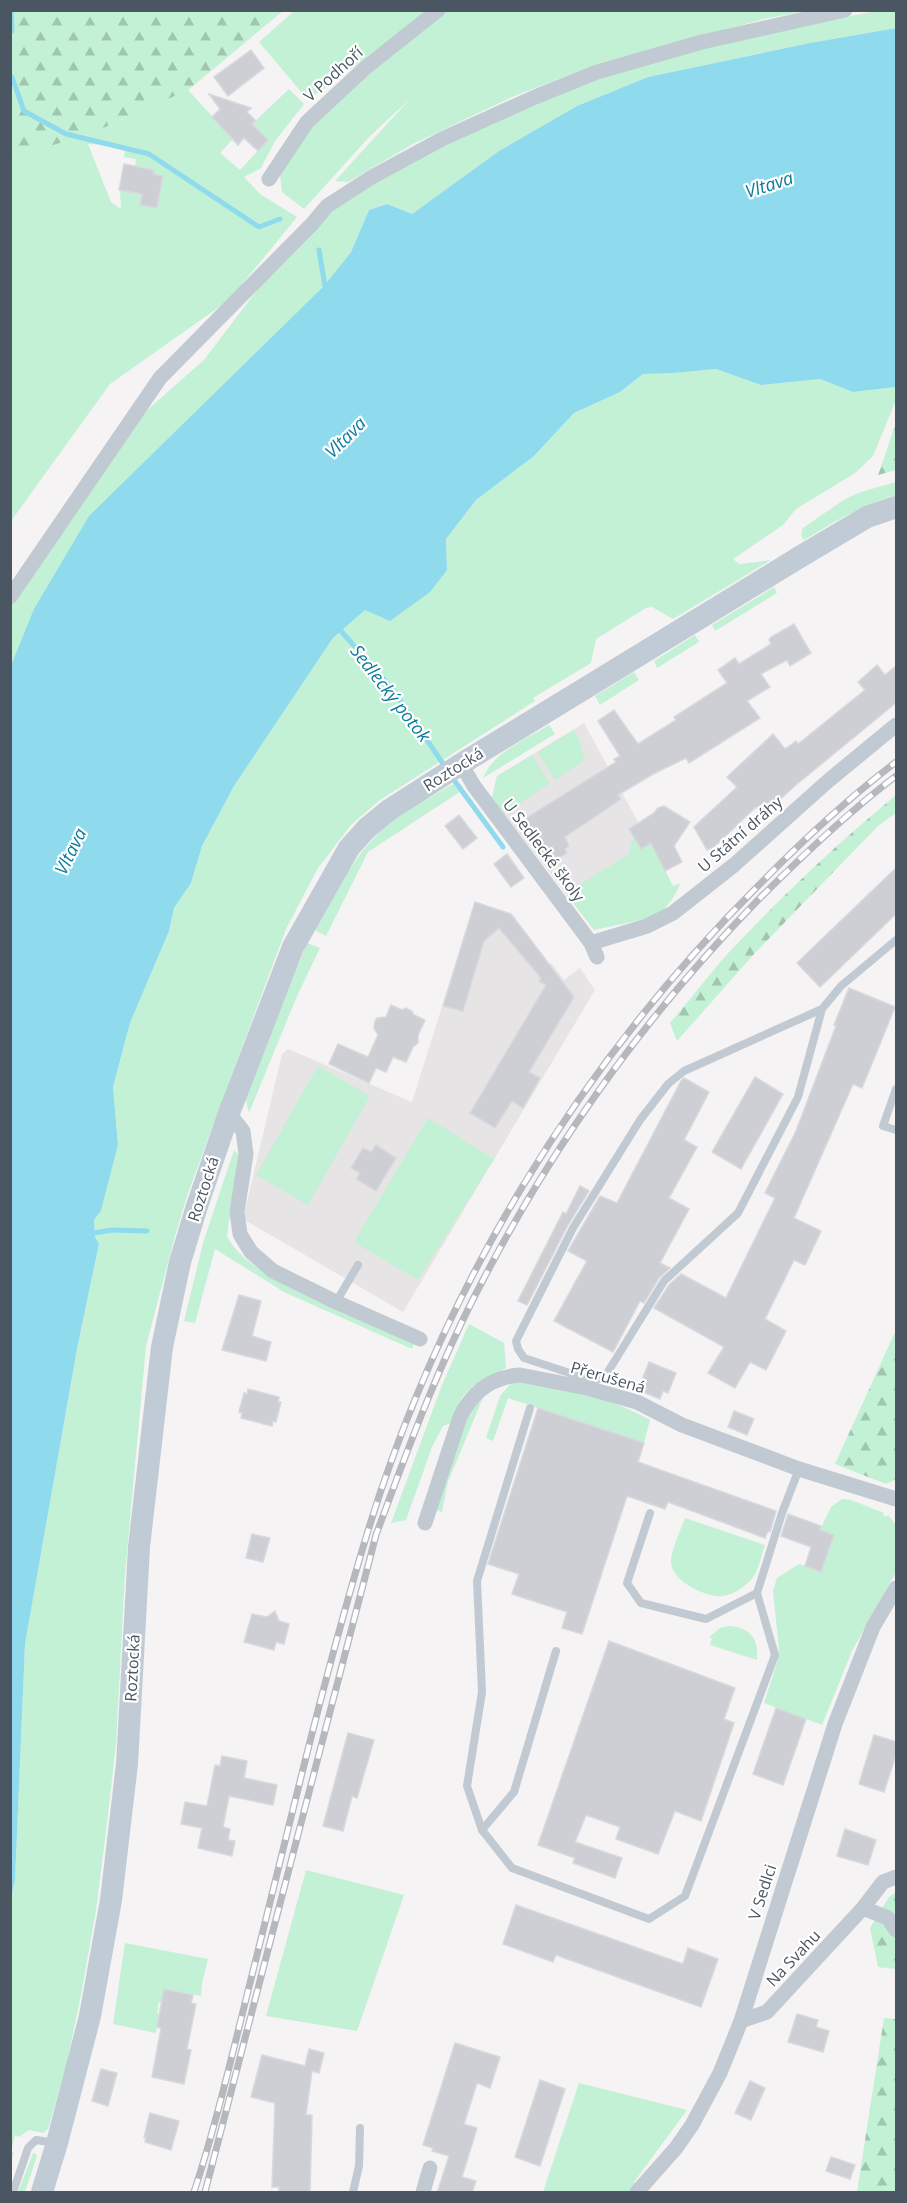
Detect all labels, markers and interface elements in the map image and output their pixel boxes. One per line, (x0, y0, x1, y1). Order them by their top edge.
street label: V Podhoří (299, 41, 368, 107)
water label: Vltava (742, 165, 796, 203)
water label: Vltava (319, 411, 371, 463)
water label: Sedlecký potok (345, 639, 437, 748)
street label: Roztocká (419, 742, 487, 796)
street label: U Státní dráhy (693, 790, 788, 877)
street label: U Sedlecké školy (498, 794, 590, 907)
water label: Vltava (48, 824, 92, 878)
street label: Roztocká (182, 1154, 224, 1224)
street label: Přerušená (568, 1356, 648, 1398)
street label: Roztocká (119, 1634, 145, 1702)
street label: V Sedlci (743, 1862, 781, 1922)
street label: Na Svahu (761, 1925, 825, 1991)

